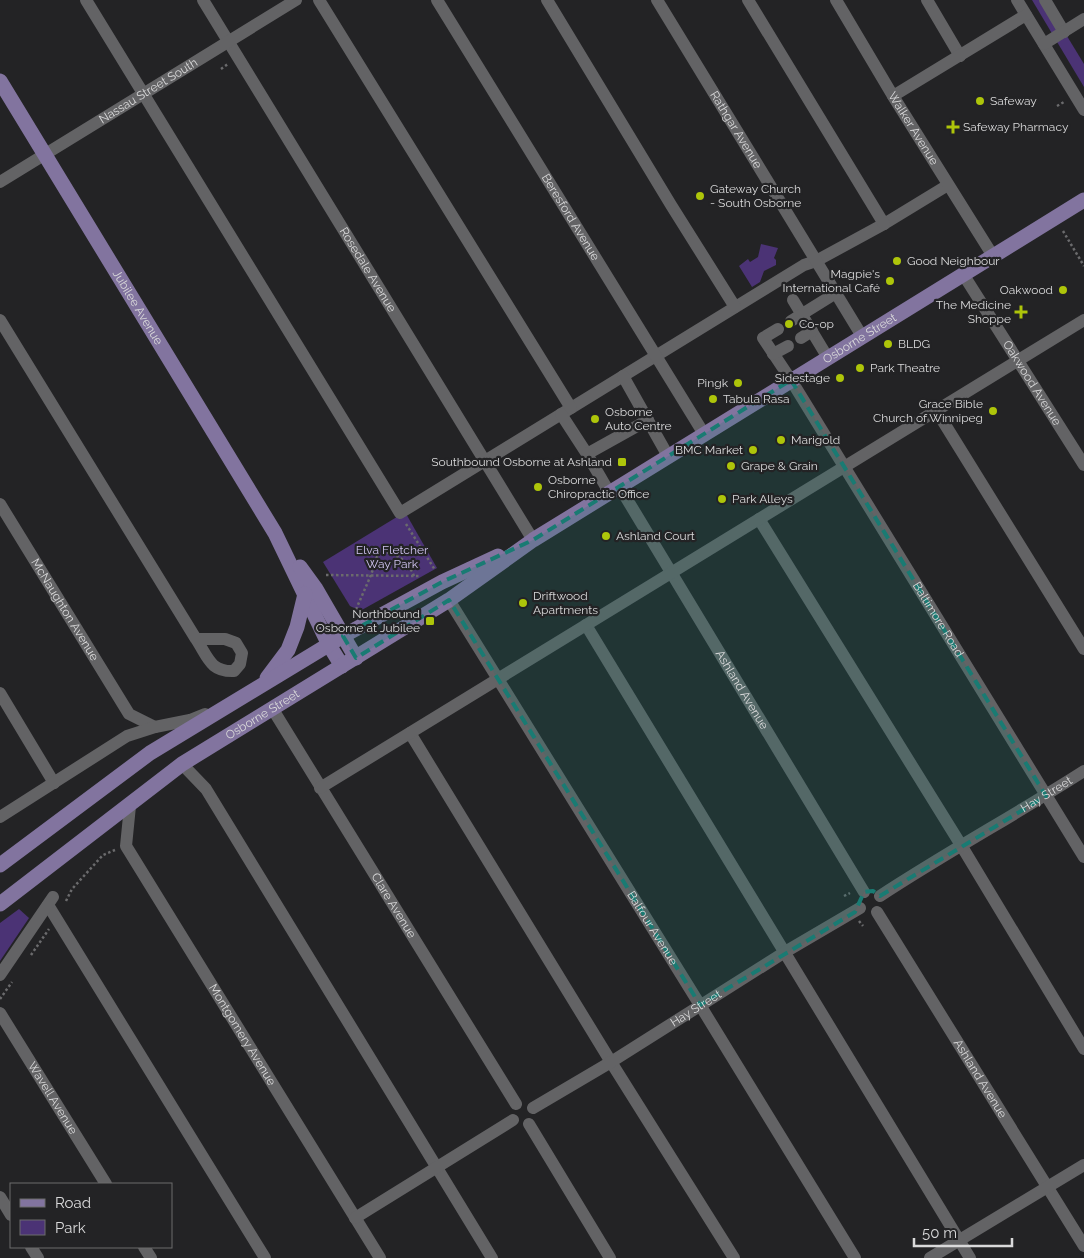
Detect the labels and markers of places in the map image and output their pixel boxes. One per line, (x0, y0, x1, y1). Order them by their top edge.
place label: Safeway (990, 94, 1037, 108)
marker: Safeway (974, 95, 986, 107)
place label: Safeway Pharmacy (963, 120, 1069, 134)
marker: Safeway Pharmacy (947, 121, 959, 133)
place label: Gateway Church - South Osborne (710, 182, 801, 210)
marker: Gateway Church - South Osborne (694, 190, 706, 202)
place label: Good Neighbour (907, 254, 1000, 268)
marker: Good Neighbour (891, 255, 903, 267)
place label: Magpie's International Café (783, 267, 880, 295)
marker: Magpie's International Café (884, 275, 896, 287)
place label: Oakwood (1000, 283, 1053, 297)
marker: Oakwood (1057, 284, 1069, 296)
place label: The Medicine Shoppe (936, 298, 1011, 326)
marker: The Medicine Shoppe (1015, 306, 1027, 318)
place label: Co-op (799, 317, 834, 331)
marker: Co-op (783, 318, 795, 330)
place label: BLDG (898, 337, 930, 351)
marker: BLDG (882, 338, 894, 350)
place label: Park Theatre (870, 361, 940, 375)
marker: Park Theatre (854, 362, 866, 374)
place label: Sidestage (775, 371, 830, 385)
marker: Sidestage (834, 372, 846, 384)
place label: Pingk (697, 376, 729, 390)
marker: Pingk (732, 377, 744, 389)
place label: Tabula Rasa (723, 392, 790, 406)
marker: Tabula Rasa (707, 393, 719, 405)
place label: Grace Bible Church of Winnipeg (873, 397, 983, 425)
place label: Osborne Auto Centre (605, 405, 672, 433)
marker: Grace Bible Church of Winnipeg (987, 405, 999, 417)
marker: Osborne Auto Centre (589, 413, 601, 425)
place label: Marigold (791, 433, 840, 447)
marker: Marigold (775, 434, 787, 446)
place label: BMC Market (675, 443, 743, 457)
marker: BMC Market (747, 444, 759, 456)
place label: Southbound Osborne at Ashland (431, 455, 612, 469)
marker: Southbound Osborne at Ashland (616, 456, 628, 468)
place label: Grape & Grain (741, 459, 818, 473)
marker: Grape & Grain (725, 460, 737, 472)
place label: Osborne Chiropractic Office (548, 473, 649, 501)
marker: Osborne Chiropractic Office (532, 481, 544, 493)
place label: Park Alleys (732, 492, 793, 506)
marker: Park Alleys (716, 493, 728, 505)
place label: Ashland Court (616, 529, 695, 543)
marker: Ashland Court (600, 530, 612, 542)
place label: Driftwood Apartments (533, 589, 598, 617)
marker: Driftwood Apartments (517, 597, 529, 609)
place label: Northbound Osborne at Jubilee (316, 607, 420, 635)
marker: Northbound Osborne at Jubilee (424, 615, 436, 627)

